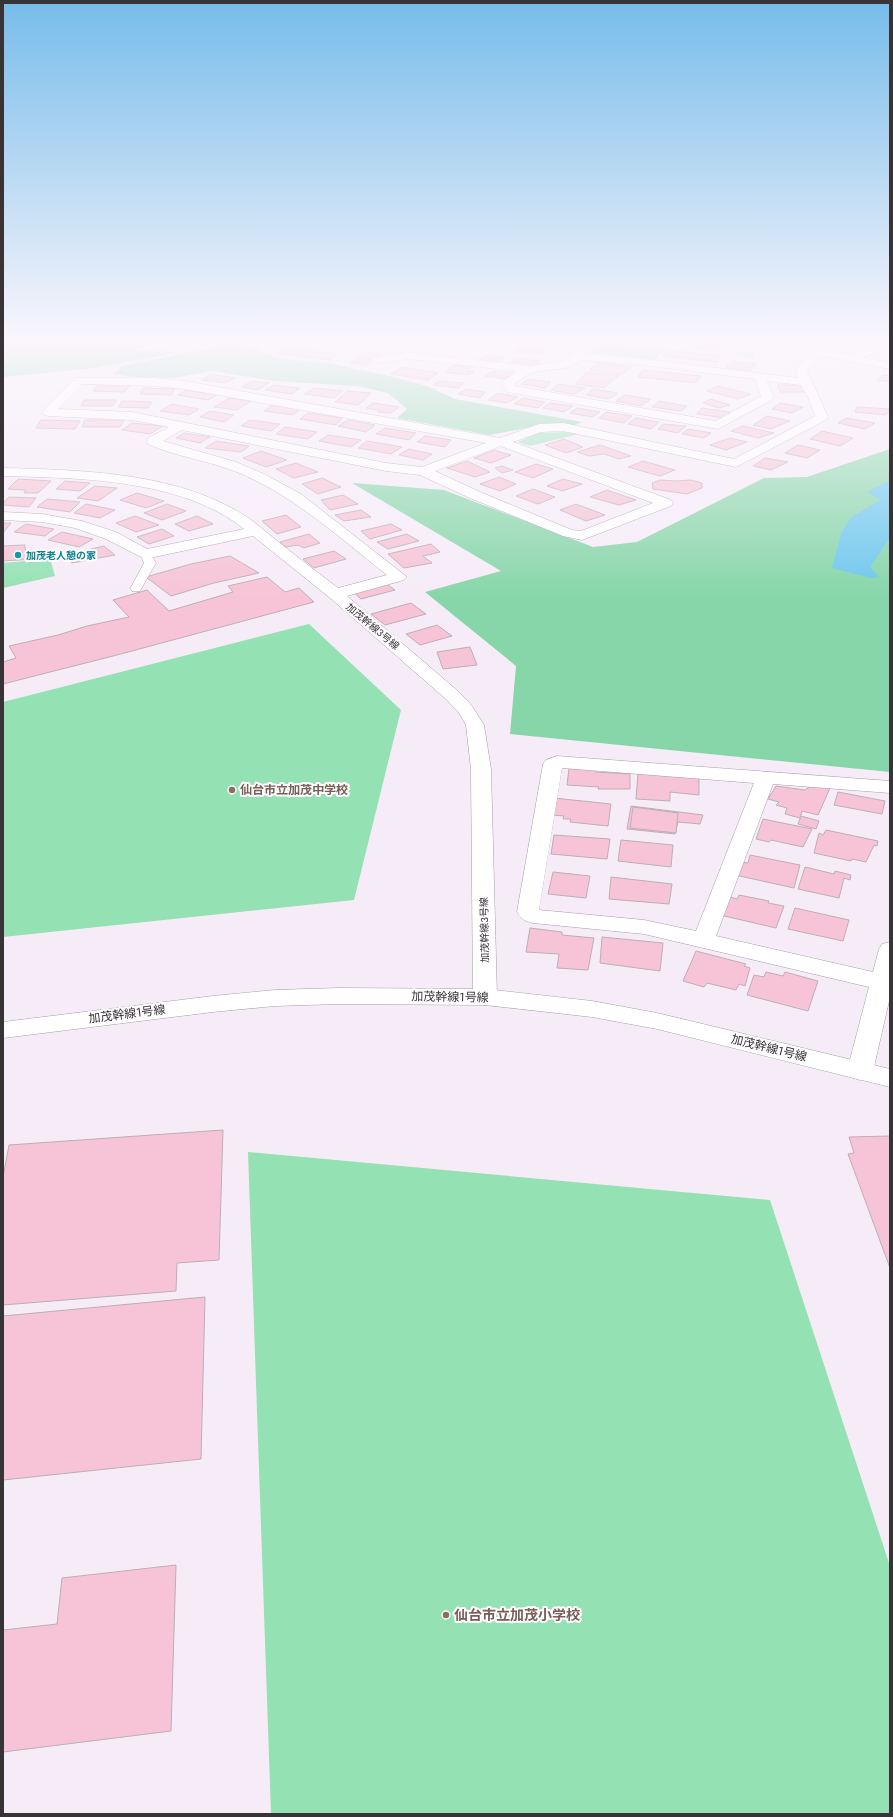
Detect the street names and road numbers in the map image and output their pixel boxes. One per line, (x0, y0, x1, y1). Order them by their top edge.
street label: 加茂幹線３号線 (343, 599, 403, 653)
street label: 加茂幹線３号線 (476, 897, 493, 963)
street label: 加茂幹線1号線 (411, 987, 489, 1007)
street label: 加茂幹線1号線 (87, 1000, 167, 1028)
street label: 加茂幹線1号線 (729, 1030, 809, 1066)

